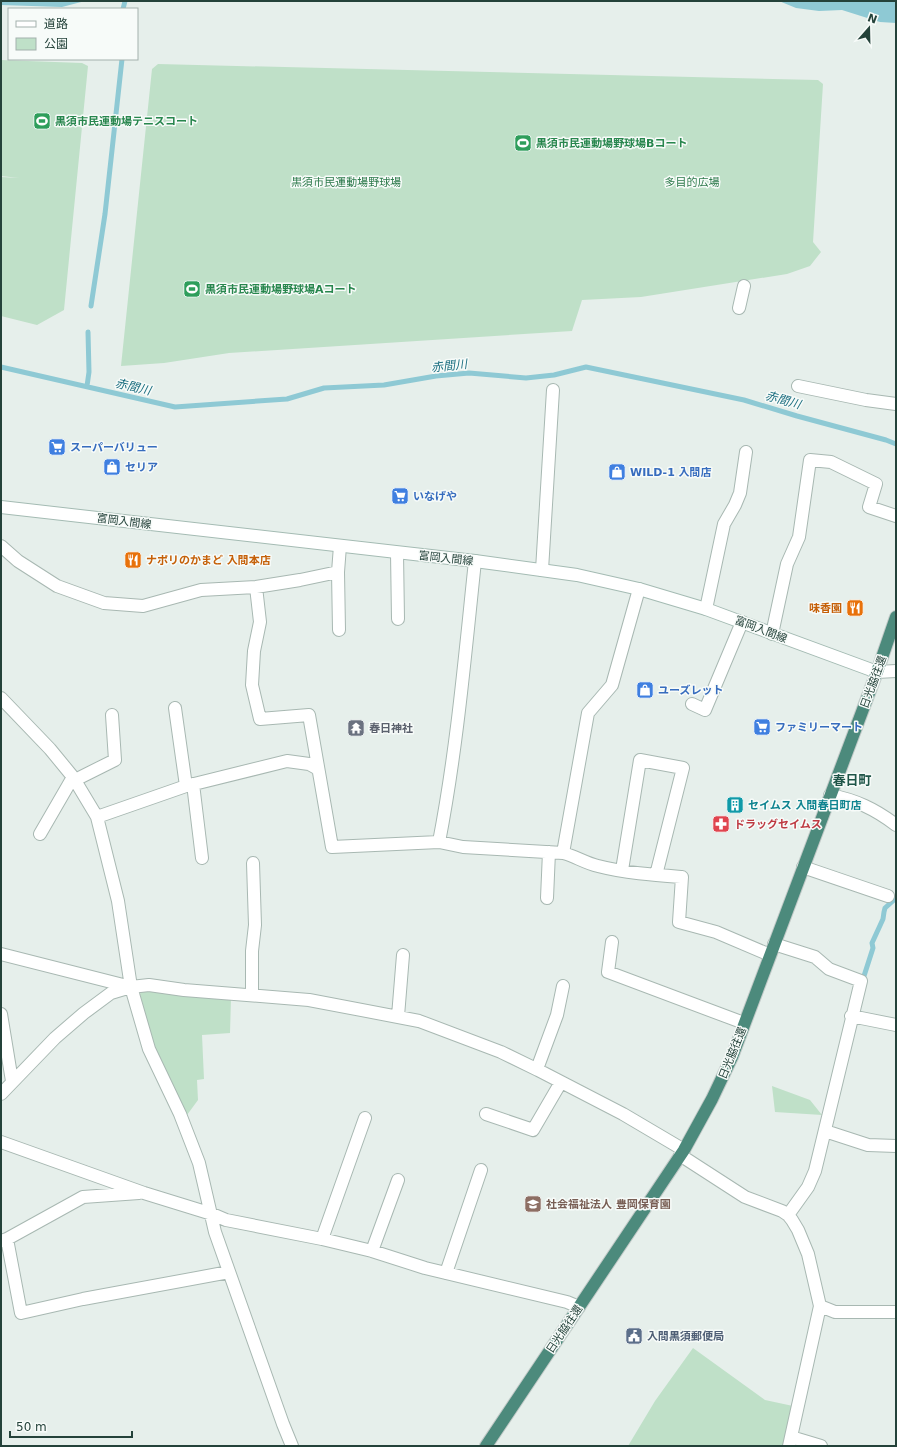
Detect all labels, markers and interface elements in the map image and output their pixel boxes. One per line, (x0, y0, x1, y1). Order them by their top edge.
legend (8, 8, 138, 60)
north arrow (849, 8, 889, 48)
text: N (866, 11, 879, 27)
text: 道路 (44, 17, 68, 31)
text: 公園 (44, 37, 68, 51)
sports icon: 黒須市民運動場テニスコート (32, 111, 52, 131)
place label: 黒須市民運動場テニスコート (55, 115, 198, 128)
sports icon: 黒須市民運動場野球場Bコート (513, 133, 533, 153)
place label: 黒須市民運動場野球場Bコート (536, 137, 687, 150)
park label: 黒須市民運動場野球場 (291, 176, 401, 189)
park label: 多目的広場 (665, 176, 720, 189)
sports icon: 黒須市民運動場野球場Aコート (182, 279, 202, 299)
place label: 黒須市民運動場野球場Aコート (205, 283, 357, 296)
water label: 赤間川 (430, 357, 470, 375)
water label: 赤間川 (114, 376, 154, 398)
water label: 赤間川 (764, 388, 804, 412)
supermarket icon: スーパーバリュー (47, 437, 67, 457)
place label: スーパーバリュー (70, 441, 158, 454)
shop icon: セリア (102, 457, 122, 477)
place label: セリア (125, 461, 158, 474)
shop icon: WILD-1 入間店 (607, 462, 627, 482)
place label: WILD-1 入間店 (630, 466, 712, 479)
supermarket icon: いなげや (390, 486, 410, 506)
place label: いなげや (413, 490, 457, 503)
street label: 富岡入間線 (96, 512, 152, 531)
street label: 富岡入間線 (418, 549, 474, 568)
restaurant icon: ナポリのかまど 入間本店 (123, 550, 143, 570)
place label: ナポリのかまど 入間本店 (146, 554, 271, 567)
restaurant icon: 味香園 (845, 598, 865, 618)
place label: 味香園 (809, 602, 842, 615)
street label: 富岡入間線 (733, 614, 789, 645)
street label: 日光脇往還 (858, 654, 889, 710)
shop icon: ユーズレット (635, 680, 655, 700)
place label: ユーズレット (658, 684, 723, 697)
supermarket icon: ファミリーマート (752, 717, 772, 737)
temple icon: 春日神社 (346, 718, 366, 738)
place label: ファミリーマート (775, 721, 863, 734)
place label: 春日神社 (369, 722, 413, 735)
district label: 春日町 (832, 773, 872, 788)
building icon: セイムス 入間春日町店 (725, 795, 745, 815)
place label: セイムス 入間春日町店 (748, 799, 862, 812)
pharmacy icon: ドラッグセイムス (711, 814, 731, 834)
place label: ドラッグセイムス (734, 818, 822, 831)
street label: 日光脇往還 (716, 1025, 749, 1081)
school or university icon: 社会福祉法人 豊岡保育園 (523, 1194, 543, 1214)
place label: 社会福祉法人 豊岡保育園 (546, 1198, 671, 1211)
street label: 日光脇往還 (544, 1303, 585, 1356)
public building icon: 入間黒須郵便局 (624, 1326, 644, 1346)
place label: 入間黒須郵便局 (647, 1330, 724, 1343)
scale bar (10, 1413, 132, 1439)
text: 50 m (16, 1420, 47, 1434)

